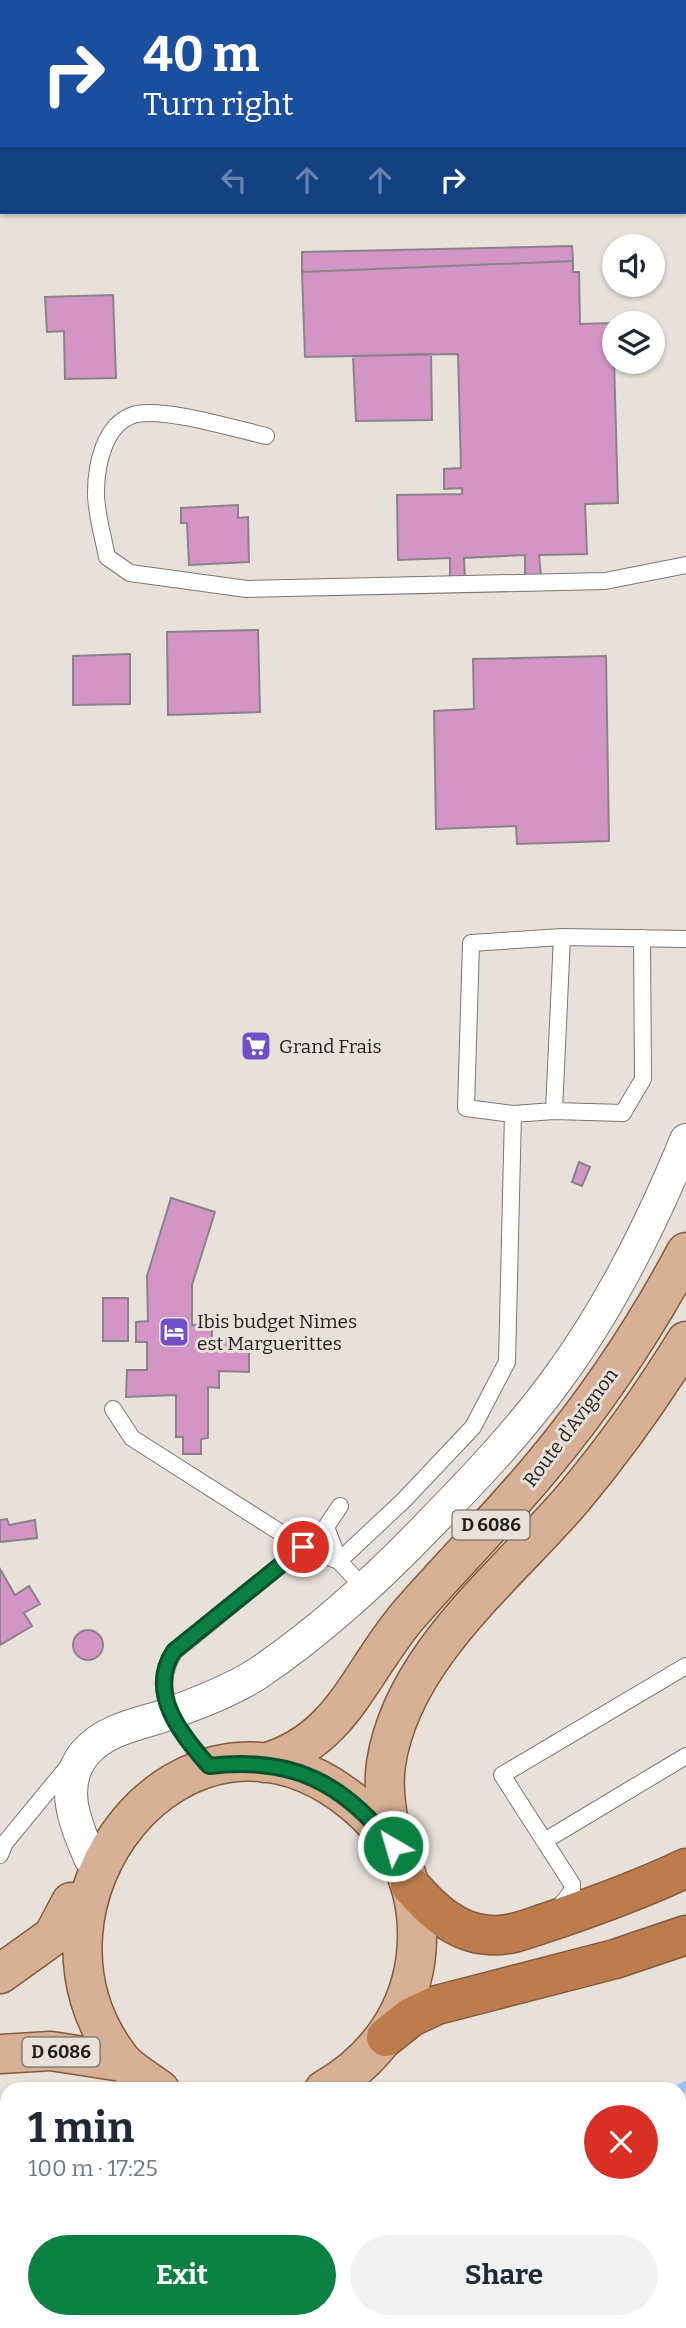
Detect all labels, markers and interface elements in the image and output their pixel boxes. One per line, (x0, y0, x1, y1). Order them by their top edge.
text: 40 m (143, 25, 260, 84)
icon: right (28, 28, 119, 119)
text: Turn right (143, 85, 294, 123)
icon: left (215, 161, 253, 199)
icon: ahead (288, 161, 326, 199)
icon: ahead (361, 161, 399, 199)
icon: right (434, 161, 472, 199)
map controls (602, 234, 665, 374)
button: sound (602, 234, 665, 297)
button: layers (602, 311, 665, 374)
supermarket icon: Grand Frais (239, 1029, 273, 1063)
place label: Grand Frais (279, 1035, 382, 1058)
place label: Ibis budget Nimes est Marguerittes (197, 1310, 357, 1355)
hotel icon: Ibis budget Nimes est Marguerittes (157, 1315, 191, 1349)
street label: Route d'Avignon (518, 1363, 622, 1491)
road number: D 6086 (452, 1510, 530, 1540)
pin (273, 1517, 333, 1577)
icon: arrive (284, 1528, 322, 1566)
position arrow (356, 1809, 430, 1883)
road number: D 6086 (22, 2038, 100, 2066)
text: 1 min (28, 2103, 134, 2153)
button: close (584, 2105, 658, 2179)
text: 100 m · 17:25 (28, 2154, 158, 2182)
button: Exit (28, 2235, 336, 2315)
button: Share (350, 2235, 658, 2315)

